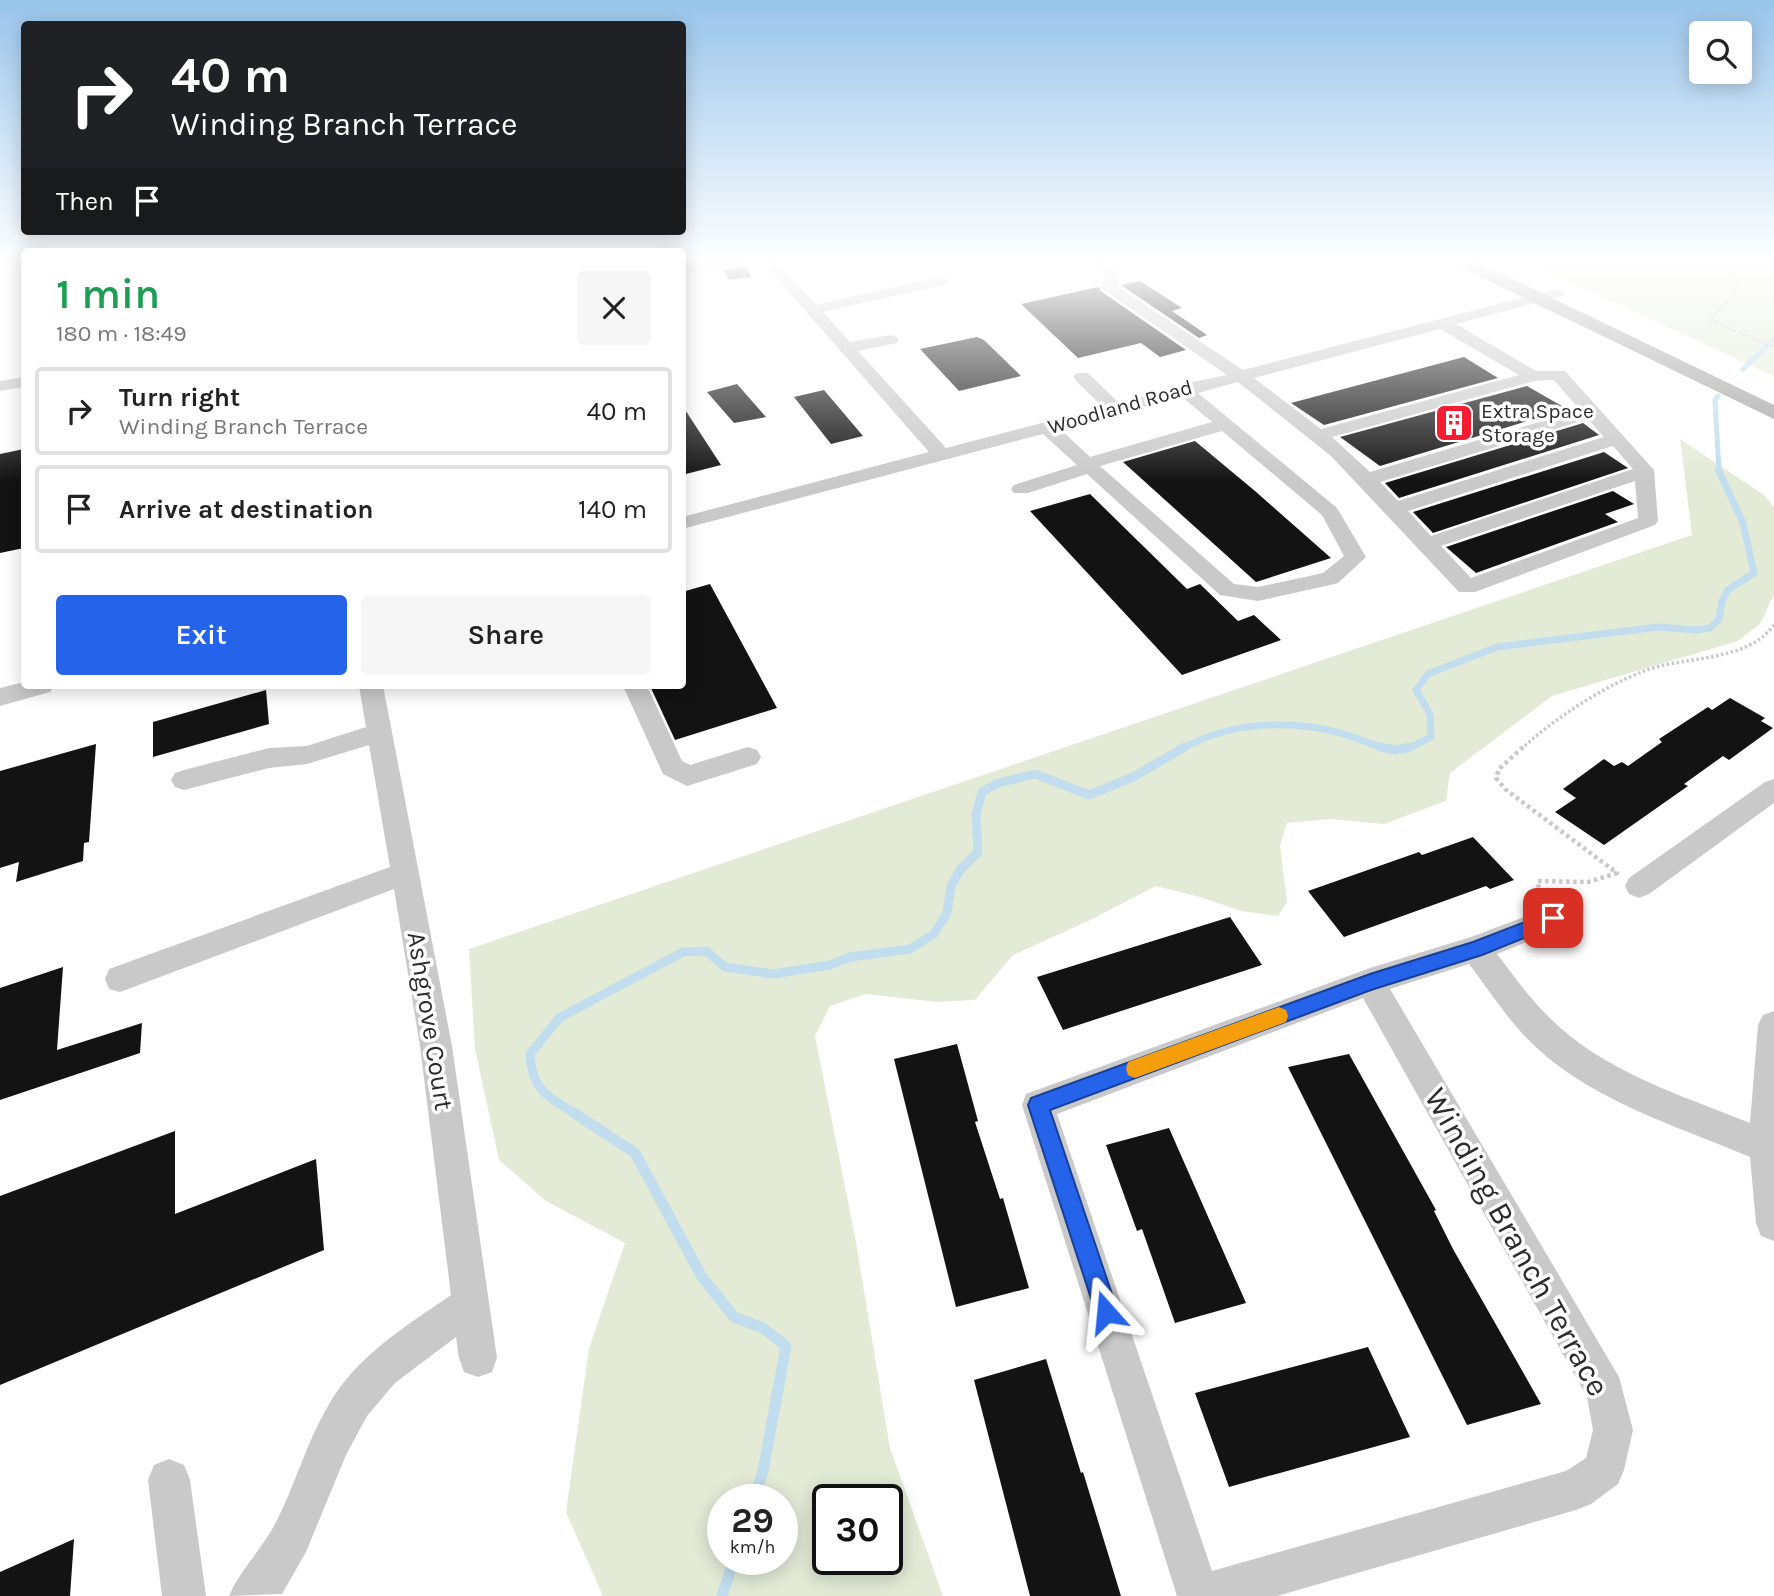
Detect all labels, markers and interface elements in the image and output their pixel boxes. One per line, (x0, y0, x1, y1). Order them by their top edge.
map controls (1689, 21, 1752, 84)
button: search (1689, 21, 1752, 84)
text: 40 m (171, 47, 290, 104)
icon: right (56, 49, 147, 140)
text: Winding Branch Terrace (171, 106, 517, 143)
icon: arrive (128, 182, 166, 220)
text: Then (56, 186, 114, 217)
text: 1 min (56, 269, 160, 319)
button: close (577, 271, 651, 345)
text: 180 m · 18:49 (56, 320, 187, 347)
street label: Woodland Road (1045, 375, 1195, 439)
text: Turn right (119, 382, 240, 413)
icon: right (60, 392, 98, 430)
text: 40 m (587, 396, 647, 427)
place label: Extra Space Storage (1481, 399, 1594, 447)
building icon: Extra Space Storage (1433, 402, 1475, 444)
text: Winding Branch Terrace (119, 413, 368, 440)
icon: arrive (60, 490, 98, 528)
text: Arrive at destination (119, 494, 373, 525)
text: 140 m (578, 494, 647, 525)
button: Exit (56, 595, 347, 675)
button: Share (361, 595, 651, 675)
pin (1523, 888, 1583, 948)
icon: arrive (1534, 899, 1572, 937)
street label: Ashgrove Court (401, 930, 459, 1113)
street label: Winding Branch Terrace (1417, 1082, 1617, 1402)
position arrow (1069, 1275, 1143, 1349)
speed limit sign: 30 (812, 1484, 903, 1575)
text: 29 (731, 1500, 774, 1541)
text: km/h (730, 1536, 775, 1558)

